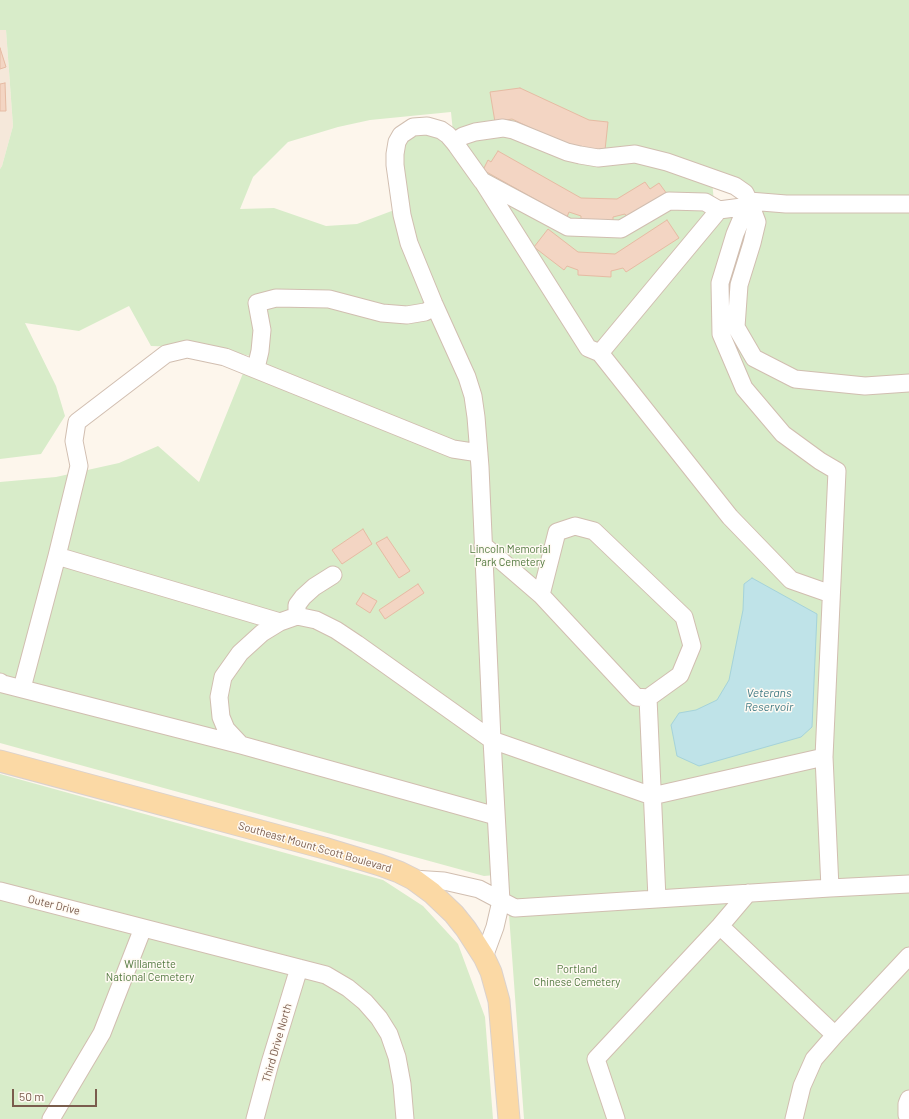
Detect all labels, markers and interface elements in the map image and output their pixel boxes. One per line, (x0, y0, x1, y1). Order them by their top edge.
park label: Lincoln Memorial Park Cemetery (470, 542, 550, 568)
water label: Veterans Reservoir (745, 686, 793, 714)
street label: Southeast Mount Scott Boulevard (237, 819, 393, 875)
street label: Outer Drive (27, 892, 81, 918)
park label: Willamette National Cemetery (106, 957, 194, 983)
park label: Portland Chinese Cemetery (534, 962, 620, 988)
street label: Third Drive North (259, 1002, 295, 1084)
scale bar (14, 1081, 99, 1107)
text: 50 m (19, 1089, 44, 1103)

